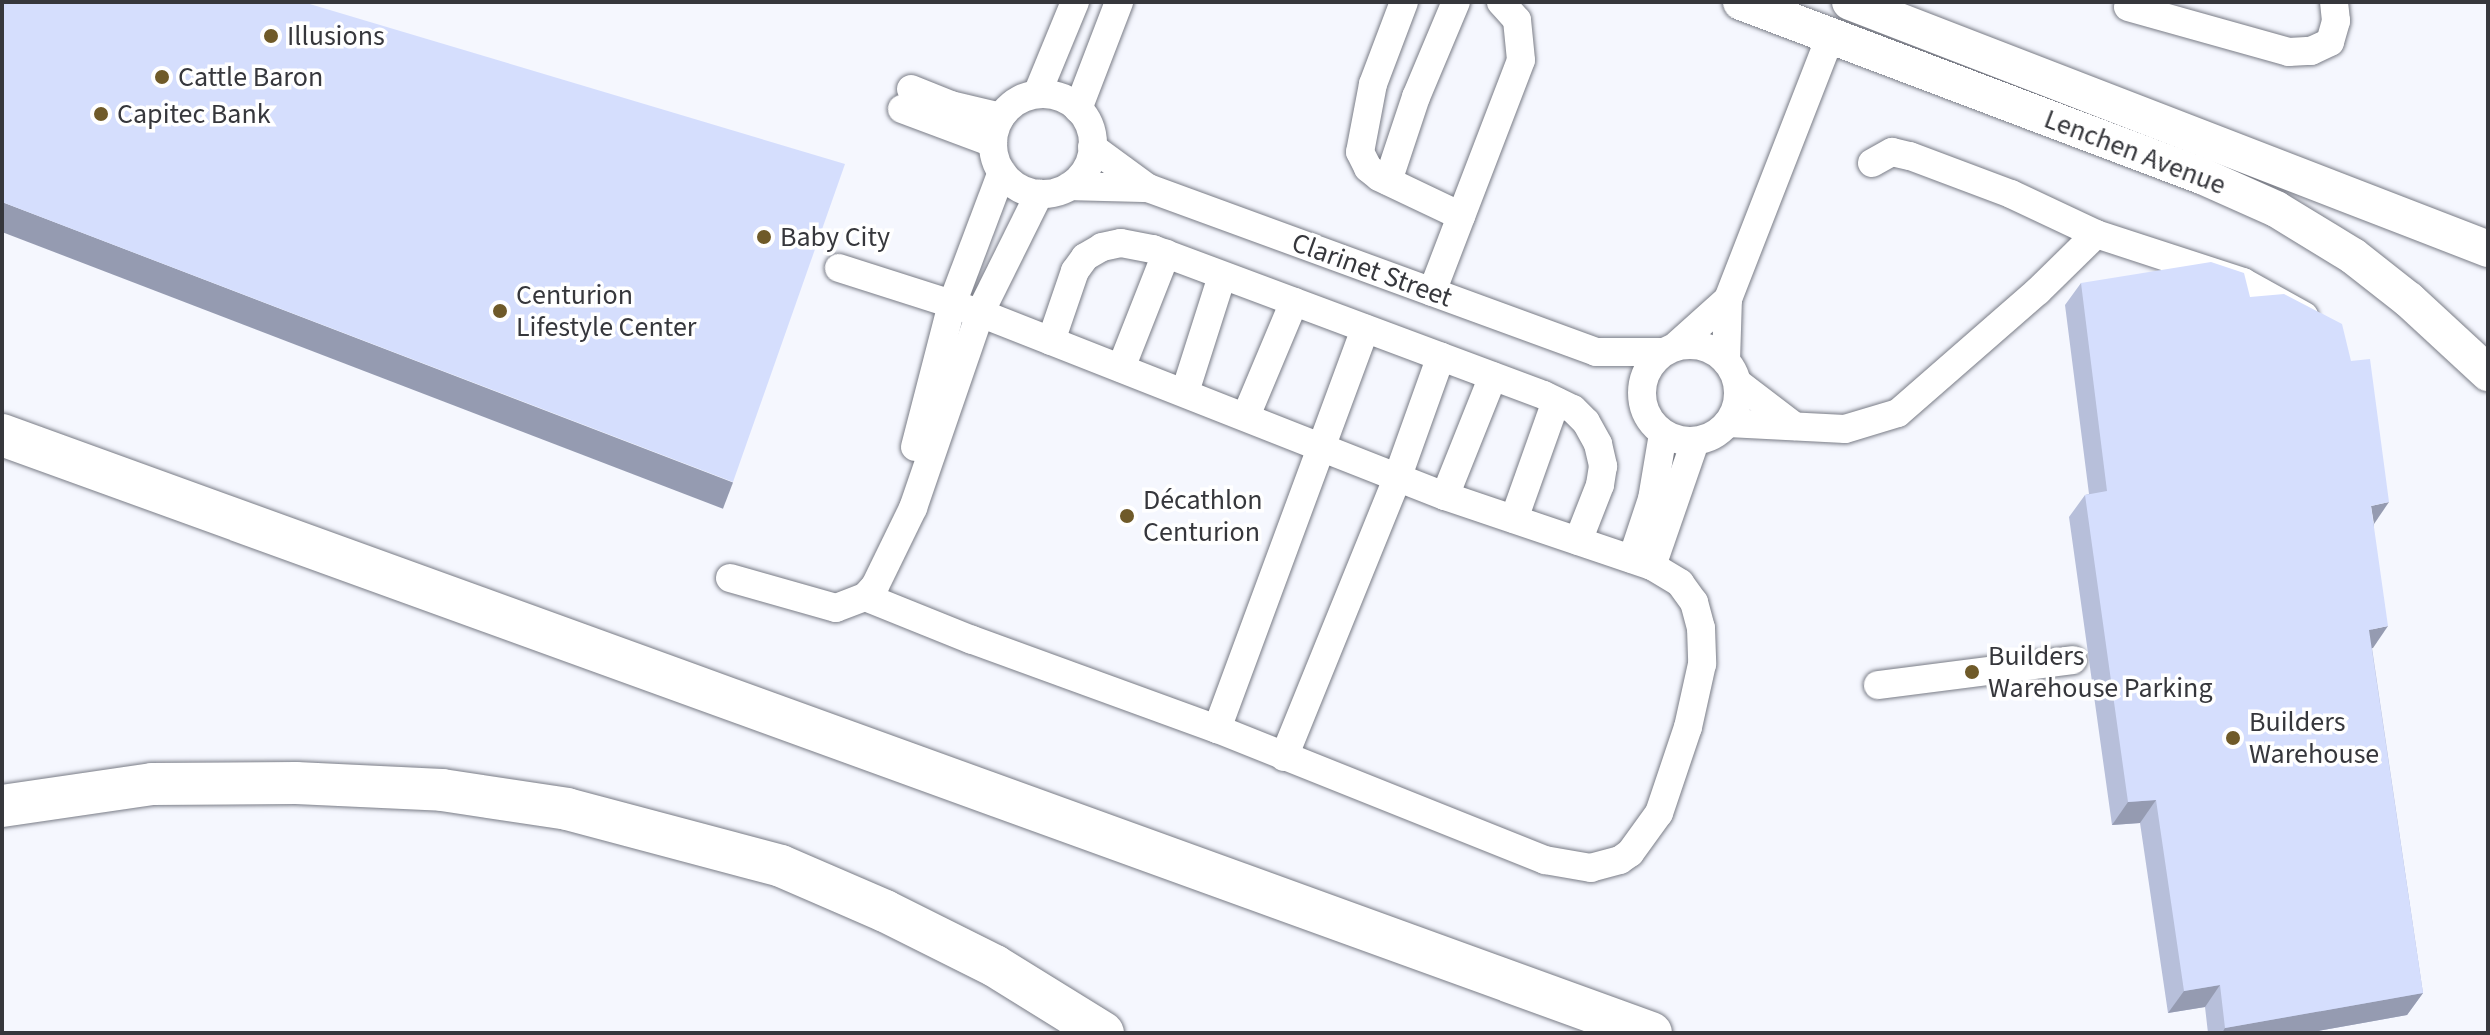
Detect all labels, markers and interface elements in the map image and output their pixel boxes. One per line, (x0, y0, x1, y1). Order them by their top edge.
place label: Illusions (287, 19, 385, 53)
marker: Illusions (262, 27, 280, 45)
place label: Cattle Baron (178, 60, 323, 94)
marker: Cattle Baron (153, 68, 171, 86)
place label: Capitec Bank (117, 97, 271, 131)
street label: Lenchen Avenue (2040, 102, 2230, 202)
marker: Capitec Bank (92, 105, 110, 123)
place label: Baby City (780, 220, 890, 254)
street label: Clarinet Street (1287, 225, 1457, 315)
marker: Baby City (755, 228, 773, 246)
place label: Centurion Lifestyle Center (516, 278, 696, 344)
marker: Centurion Lifestyle Center (491, 302, 509, 320)
place label: Décathlon Centurion (1143, 483, 1263, 549)
marker: Décathlon Centurion (1118, 507, 1136, 525)
place label: Builders Warehouse Parking (1988, 639, 2213, 705)
marker: Builders Warehouse Parking (1963, 663, 1981, 681)
place label: Builders Warehouse (2249, 705, 2379, 771)
marker: Builders Warehouse (2224, 729, 2242, 747)

